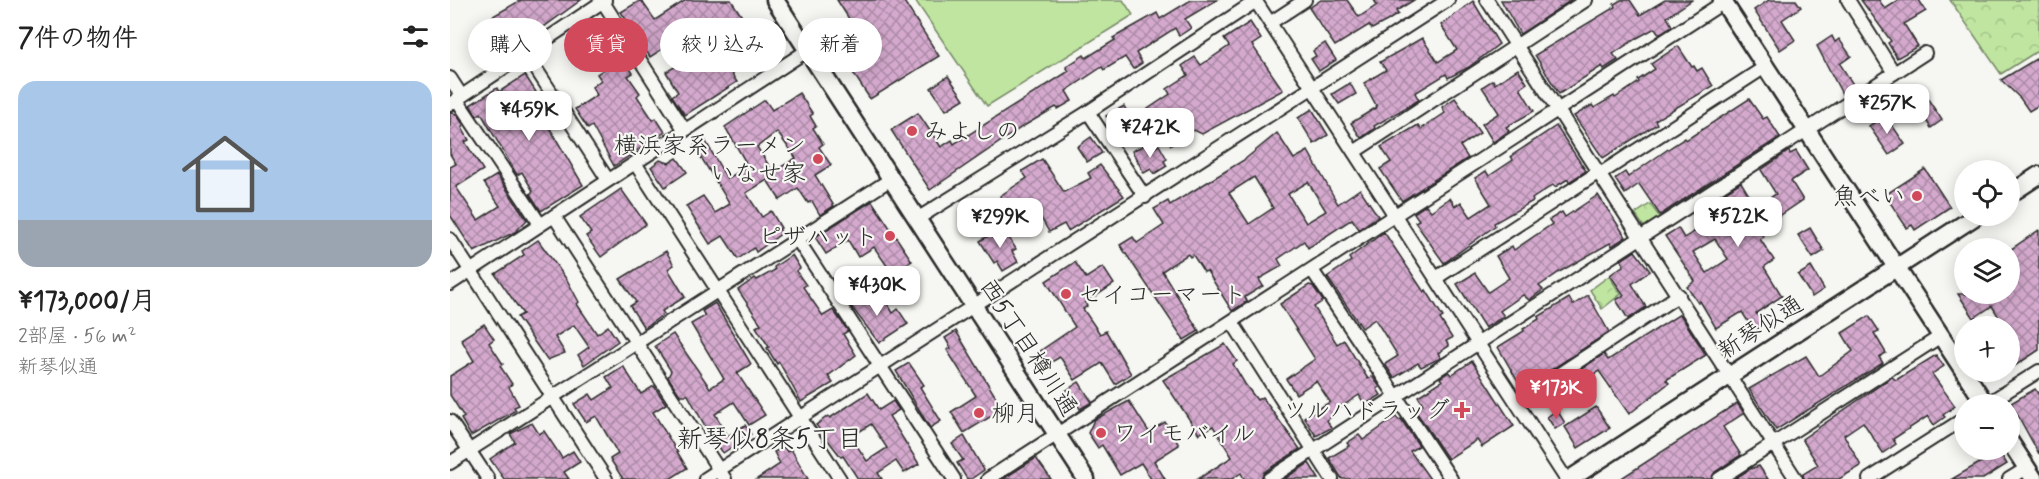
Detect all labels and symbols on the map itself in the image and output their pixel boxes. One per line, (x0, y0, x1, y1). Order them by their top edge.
pin: ¥257K (1845, 84, 1929, 135)
pin: ¥459K (487, 91, 571, 142)
pin: ¥242K (1108, 108, 1192, 159)
place label: みよしの (924, 117, 1020, 148)
marker: みよしの (905, 124, 919, 138)
place label: 横浜家系ラーメン いなせ家 (614, 131, 806, 190)
marker: 横浜家系ラーメン いなせ家 (811, 152, 825, 166)
place label: 魚べい (1833, 182, 1905, 213)
marker: 魚べい (1910, 189, 1924, 203)
pin: ¥522K (1696, 197, 1780, 248)
pin: ¥299K (958, 198, 1042, 249)
place label: ピザハット (758, 222, 878, 253)
marker: ピザハット (883, 229, 897, 243)
pin: ¥430K (835, 266, 919, 317)
street label: 西5丁目樽川通 (972, 273, 1084, 423)
place label: セイコーマート (1078, 280, 1246, 311)
marker: セイコーマート (1059, 287, 1073, 301)
street label: 新琴似通 (1712, 289, 1810, 367)
pin: ¥173K (1514, 369, 1598, 420)
place label: ツルハドラッグ (1283, 396, 1450, 427)
place label: 柳月 (991, 399, 1039, 430)
marker: ツルハドラッグ (1455, 403, 1469, 417)
marker: 柳月 (972, 406, 986, 420)
place label: ワイモバイル (1113, 419, 1256, 450)
district label: 新琴似8条5丁目 (677, 423, 863, 457)
marker: ワイモバイル (1094, 426, 1108, 440)

